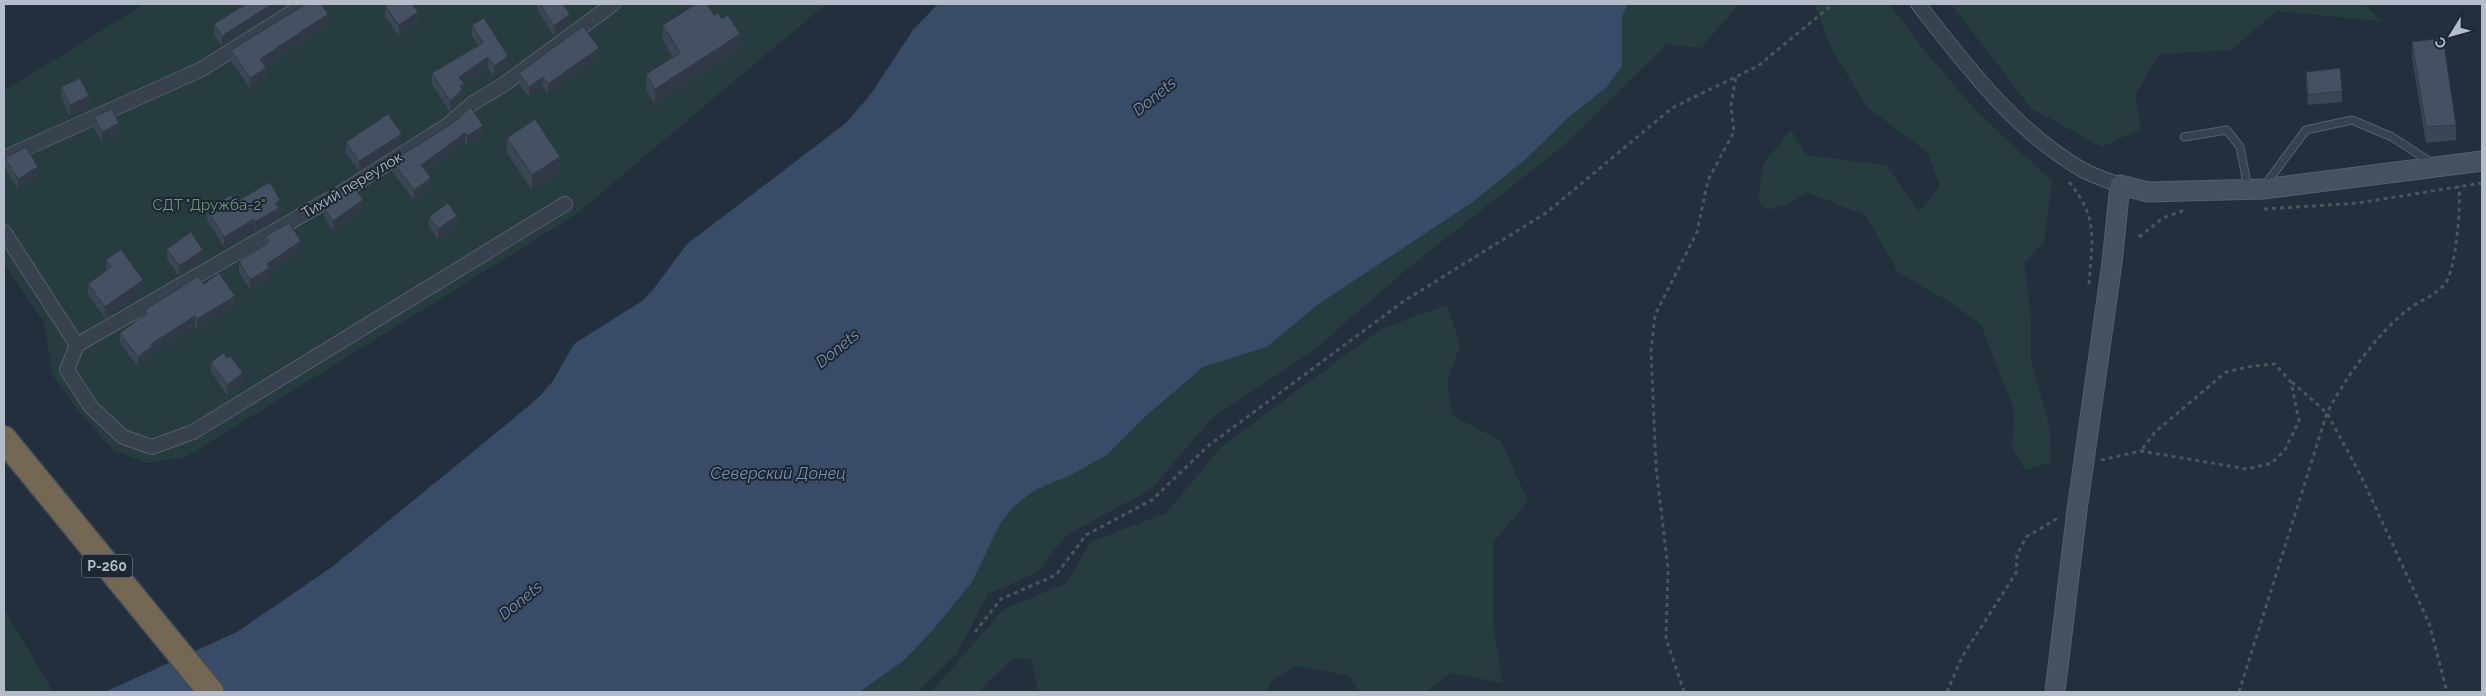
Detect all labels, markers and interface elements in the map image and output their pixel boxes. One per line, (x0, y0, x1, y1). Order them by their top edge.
north arrow (2426, 10, 2476, 60)
text: С (2431, 34, 2450, 51)
water label: Donets (1129, 73, 1180, 120)
street label: Тихий переулок (298, 148, 406, 222)
park label: СДТ "Дружба-2" (152, 196, 266, 214)
water label: Donets (812, 325, 863, 372)
water label: Северский Донец (710, 464, 846, 483)
road number: Р-260 (82, 554, 132, 578)
water label: Donets (495, 577, 546, 624)

